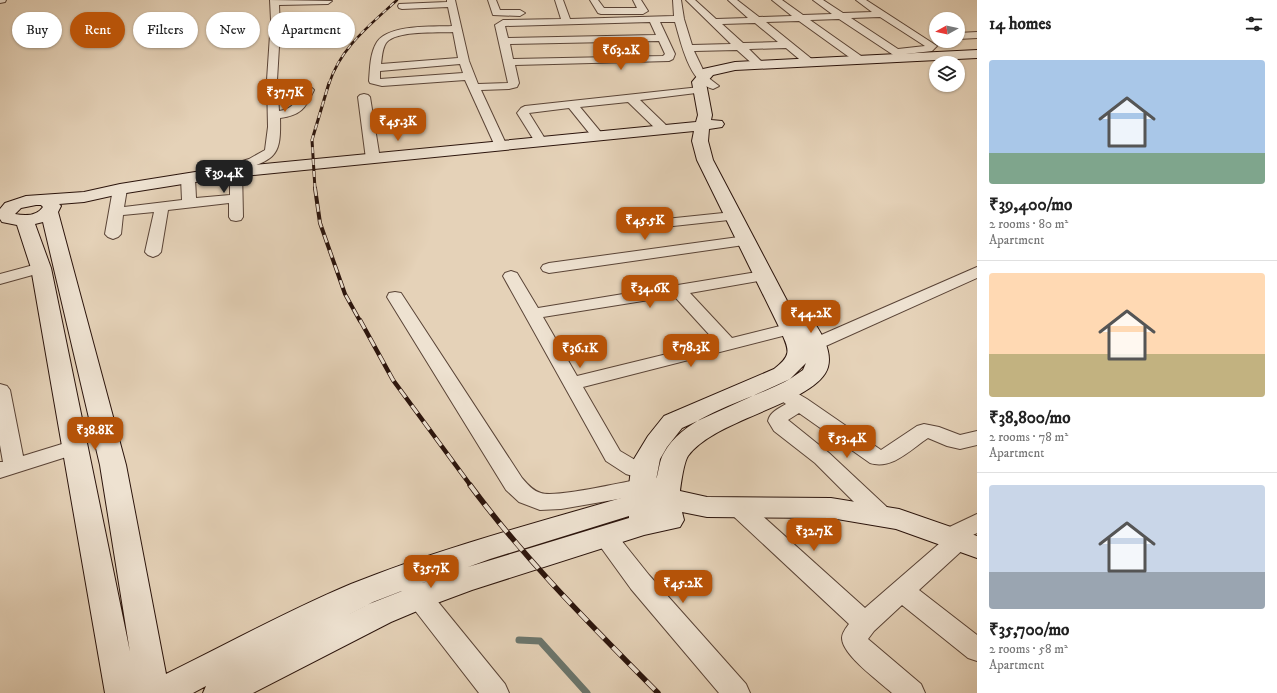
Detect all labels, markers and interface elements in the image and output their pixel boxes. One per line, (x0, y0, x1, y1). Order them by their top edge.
chip: Buy (12, 12, 62, 48)
chip: Rent (70, 12, 125, 48)
chip: Filters (133, 12, 198, 48)
chip: New (206, 12, 260, 48)
chip: Apartment (268, 12, 355, 48)
north arrow (929, 12, 965, 48)
map controls (929, 12, 965, 92)
text: 14 homes (989, 13, 1051, 35)
icon: filters (1243, 13, 1265, 35)
pin: ₹63.2K (588, 37, 654, 71)
text: ₹63.2K (602, 42, 640, 58)
button: layers (929, 56, 965, 92)
pin: ₹37.7K (252, 79, 318, 113)
text: ₹37.7K (266, 84, 304, 100)
icon: home (1091, 86, 1163, 158)
pin: ₹45.3K (365, 108, 431, 142)
text: ₹45.3K (379, 113, 417, 129)
pin: ₹39.4K (191, 160, 257, 194)
text: ₹39.4K (205, 165, 243, 181)
text: ₹39,400/mo (989, 194, 1072, 216)
pin: ₹45.5K (612, 207, 678, 241)
text: ₹45.5K (625, 212, 665, 228)
text: 2 rooms · 80 m² (989, 216, 1068, 232)
text: Apartment (989, 232, 1044, 248)
pin: ₹34.6K (617, 275, 683, 309)
text: ₹34.6K (630, 280, 670, 296)
icon: home (1091, 299, 1163, 371)
pin: ₹44.2K (778, 300, 844, 334)
text: ₹44.2K (790, 305, 832, 321)
pin: ₹78.3K (658, 334, 724, 368)
pin: ₹36.1K (547, 335, 613, 369)
text: ₹78.3K (672, 339, 710, 355)
text: ₹36.1K (562, 340, 598, 356)
text: ₹38,800/mo (989, 407, 1071, 429)
pin: ₹38.8K (62, 417, 128, 451)
text: ₹38.8K (76, 422, 114, 438)
pin: ₹53.4K (814, 425, 880, 459)
text: 2 rooms · 78 m² (989, 429, 1068, 445)
text: ₹53.4K (828, 430, 866, 446)
text: Apartment (989, 445, 1044, 461)
icon: home (1091, 511, 1163, 583)
pin: ₹32.7K (781, 518, 847, 552)
text: ₹32.7K (795, 523, 833, 539)
pin: ₹35.7K (398, 555, 464, 589)
text: ₹35.7K (413, 560, 449, 576)
pin: ₹45.2K (650, 570, 716, 604)
text: ₹45.2K (663, 575, 703, 591)
text: ₹35,700/mo (989, 619, 1069, 641)
text: 2 rooms · 58 m² (989, 641, 1068, 657)
text: Apartment (989, 657, 1044, 673)

